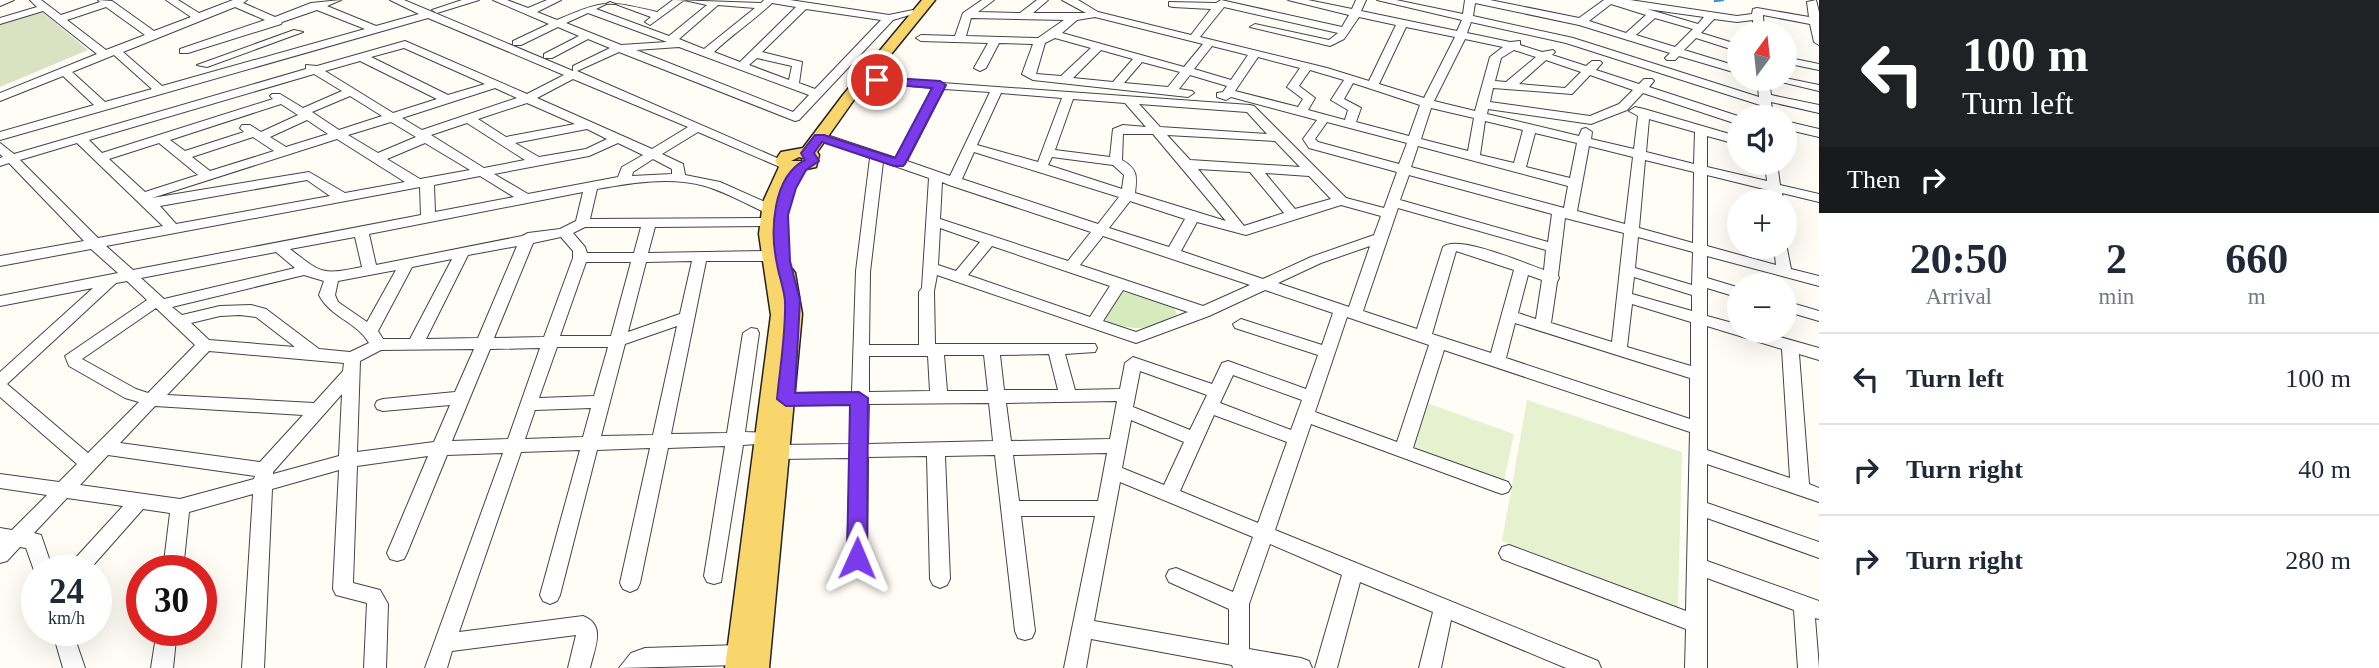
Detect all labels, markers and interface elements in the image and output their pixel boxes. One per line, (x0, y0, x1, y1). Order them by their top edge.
north arrow (1727, 21, 1797, 91)
map controls (1727, 21, 1797, 343)
text: 100 m (1962, 27, 2089, 82)
icon: left (1847, 28, 1938, 119)
pin (847, 50, 907, 110)
icon: arrive (858, 61, 896, 99)
text: Turn left (1962, 85, 2074, 121)
button: sound (1727, 105, 1797, 175)
icon: right (1914, 161, 1952, 199)
text: Then (1847, 165, 1900, 194)
button: + (1727, 189, 1797, 259)
text: 20:50 (1910, 236, 2008, 282)
text: 2 (2106, 236, 2127, 282)
text: 660 (2225, 236, 2288, 282)
button: − (1727, 273, 1797, 343)
text: Arrival (1926, 284, 1992, 309)
text: min (2099, 284, 2134, 309)
text: m (2248, 284, 2266, 309)
icon: left (1847, 360, 1885, 398)
text: Turn left (1906, 364, 2004, 393)
text: 100 m (2285, 364, 2351, 393)
icon: right (1847, 451, 1885, 489)
text: Turn right (1906, 455, 2023, 484)
text: 40 m (2298, 455, 2351, 484)
position arrow (820, 521, 894, 595)
icon: right (1847, 542, 1885, 580)
text: Turn right (1906, 546, 2023, 575)
text: 280 m (2285, 546, 2351, 575)
speed limit sign: 30 (126, 555, 217, 646)
text: 24 (49, 572, 84, 611)
text: km/h (48, 608, 85, 628)

